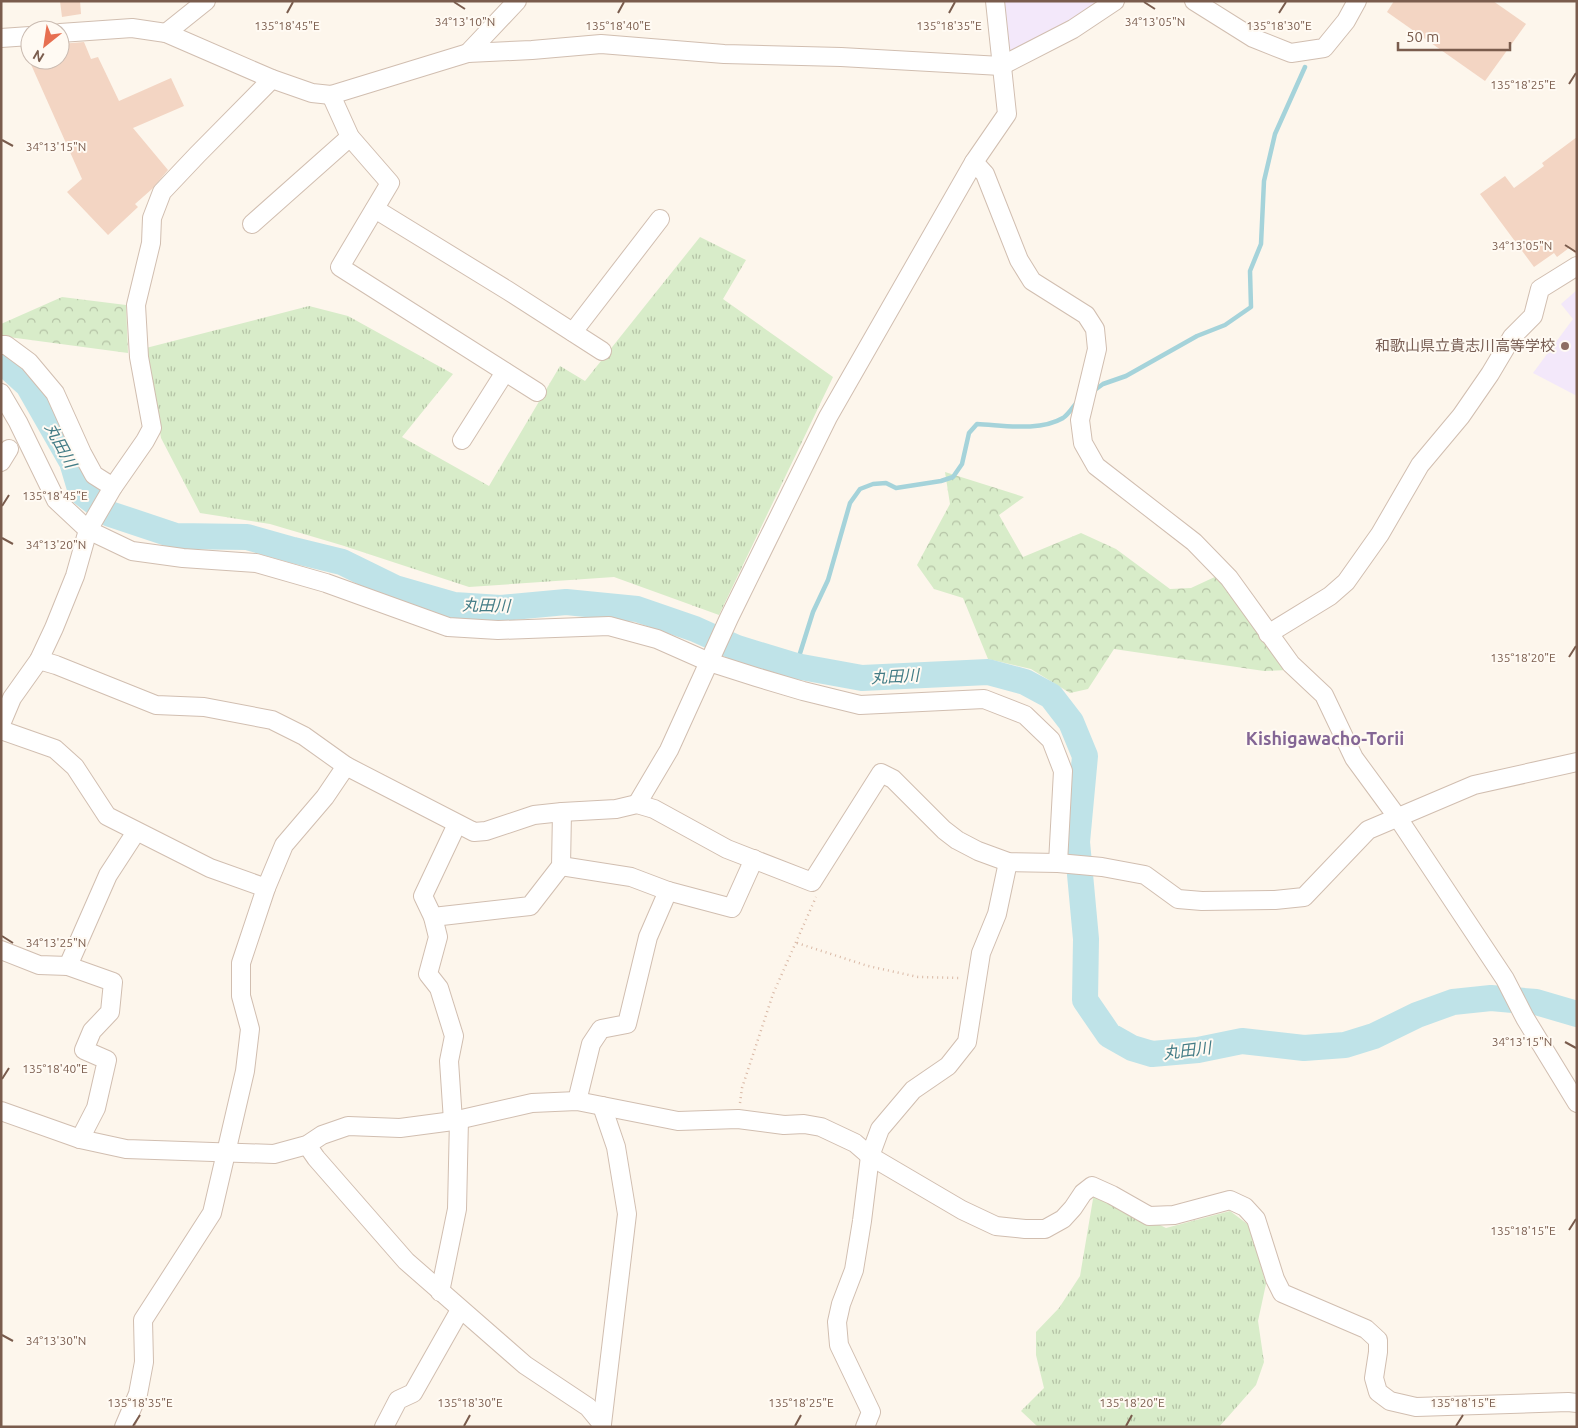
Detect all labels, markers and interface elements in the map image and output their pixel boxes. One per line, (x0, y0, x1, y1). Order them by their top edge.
text: 34°13'10"N (435, 15, 495, 28)
text: 34°13'05"N (1125, 15, 1185, 28)
text: 135°18'45"E (254, 19, 320, 32)
text: 135°18'40"E (585, 19, 651, 32)
text: 135°18'35"E (916, 19, 982, 32)
text: 135°18'30"E (1246, 19, 1312, 32)
north arrow (20, 20, 70, 70)
scale bar (1398, 20, 1510, 52)
text: 50 m (1406, 28, 1439, 45)
text: N (30, 47, 47, 66)
text: 135°18'25"E (1490, 78, 1556, 91)
text: 34°13'15"N (26, 140, 86, 153)
text: 34°13'05"N (1492, 239, 1552, 252)
place label: 和歌山県立貴志川高等学校 (1375, 337, 1555, 354)
marker: 和歌山県立貴志川高等学校 (1559, 340, 1571, 352)
water label: 丸田川 (42, 420, 81, 472)
text: 135°18'45"E (22, 489, 88, 502)
text: 34°13'20"N (26, 538, 86, 551)
water label: 丸田川 (462, 596, 512, 614)
text: 135°18'20"E (1490, 651, 1556, 664)
water label: 丸田川 (871, 666, 921, 686)
district label: Kishigawacho-Torii (1246, 728, 1404, 748)
text: 34°13'25"N (26, 936, 86, 949)
text: 34°13'15"N (1492, 1035, 1552, 1048)
water label: 丸田川 (1162, 1038, 1214, 1062)
text: 135°18'40"E (22, 1062, 88, 1075)
text: 135°18'15"E (1490, 1224, 1556, 1237)
text: 34°13'30"N (26, 1334, 86, 1347)
text: 135°18'35"E (107, 1396, 173, 1409)
text: 135°18'30"E (437, 1396, 503, 1409)
text: 135°18'25"E (768, 1396, 834, 1409)
text: 135°18'20"E (1099, 1396, 1165, 1409)
text: 135°18'15"E (1430, 1396, 1496, 1409)

